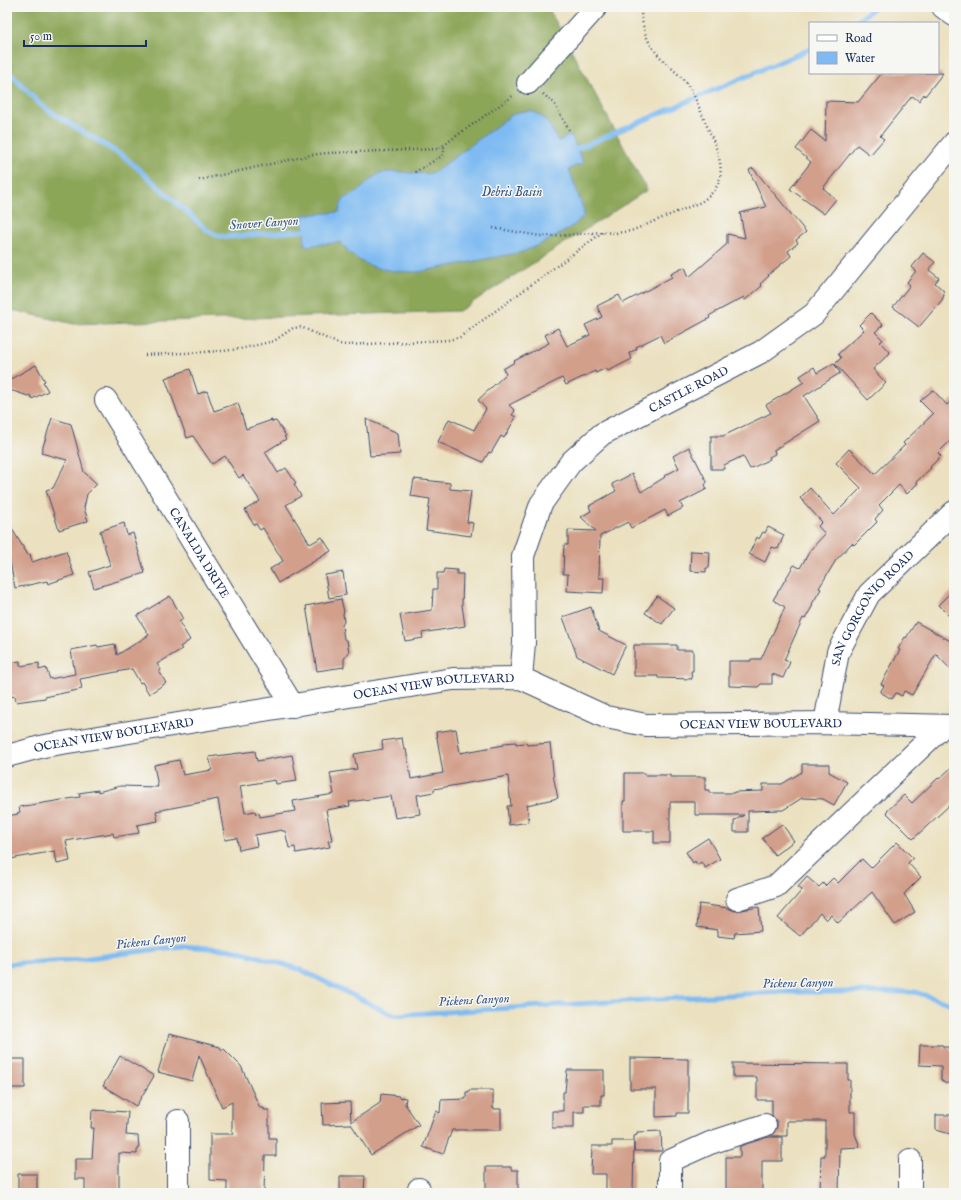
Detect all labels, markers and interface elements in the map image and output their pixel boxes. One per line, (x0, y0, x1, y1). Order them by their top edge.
scale bar (24, 22, 146, 48)
legend (809, 22, 939, 74)
text: 50 m (30, 29, 52, 44)
text: Road (845, 31, 873, 46)
text: Water (845, 51, 876, 66)
water label: Debris Basin (482, 184, 542, 201)
water label: Snover Canyon (229, 213, 299, 234)
street label: CASTLE ROAD (647, 363, 731, 416)
street label: CANALDA DRIVE (166, 505, 232, 601)
street label: SAN GORGONIO ROAD (829, 547, 918, 667)
street label: OCEAN VIEW BOULEVARD (352, 671, 515, 703)
street label: OCEAN VIEW BOULEVARD (32, 715, 195, 756)
street label: OCEAN VIEW BOULEVARD (680, 716, 842, 733)
water label: Pickens Canyon (115, 929, 187, 954)
water label: Pickens Canyon (762, 974, 834, 993)
water label: Pickens Canyon (438, 990, 510, 1011)

